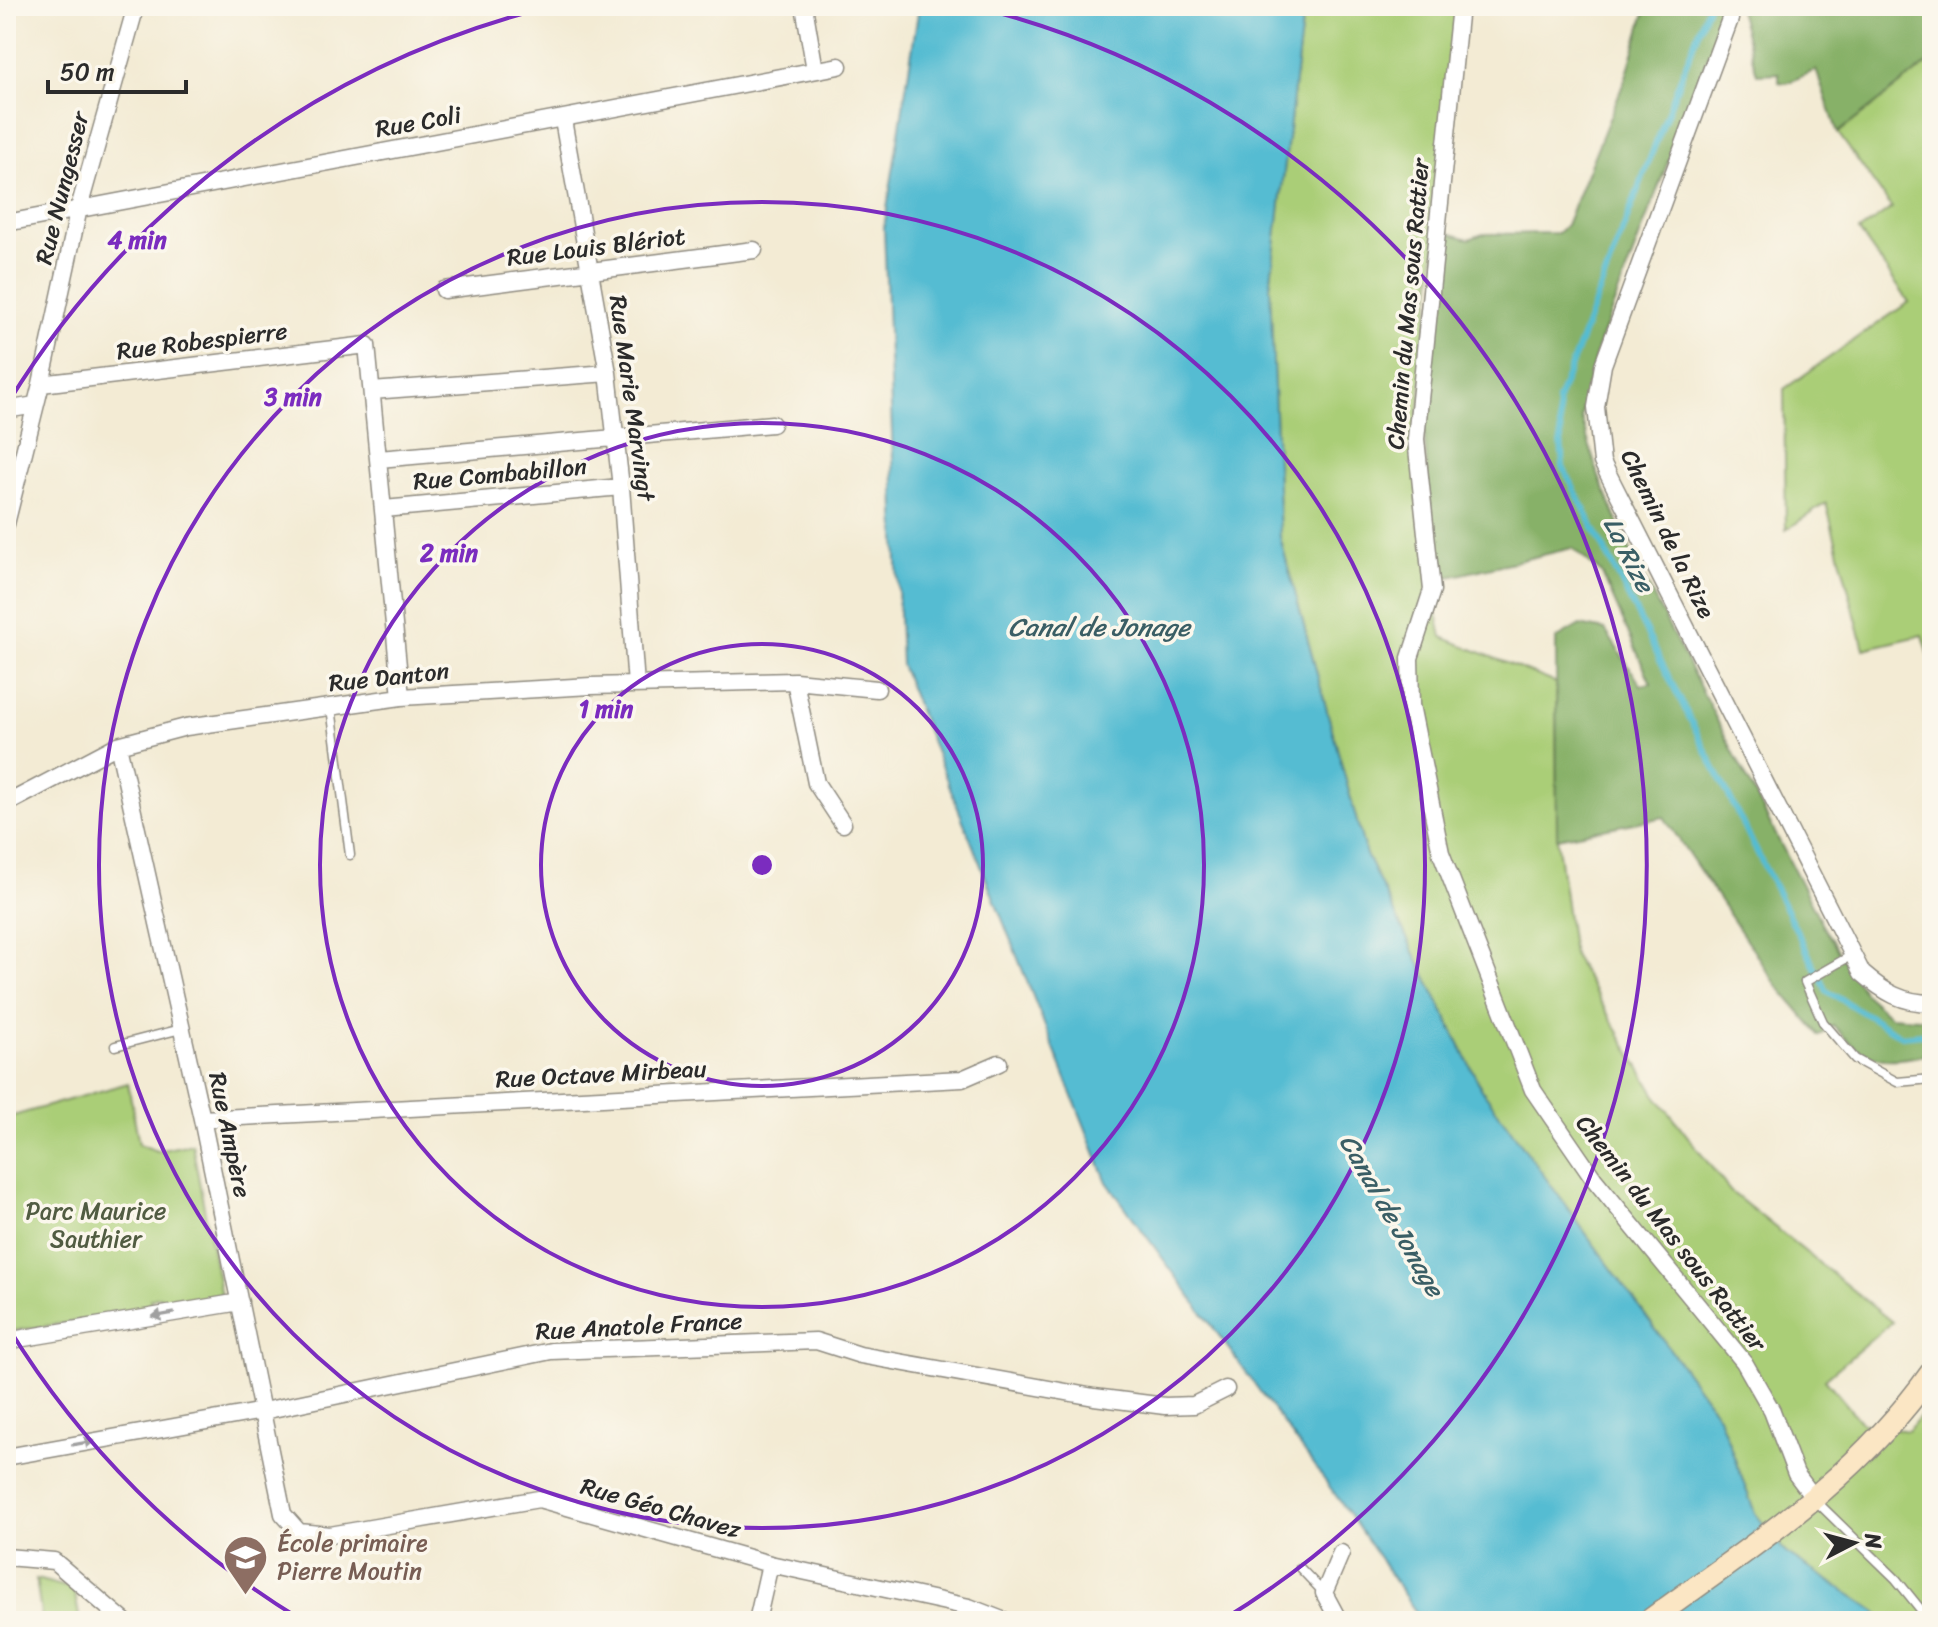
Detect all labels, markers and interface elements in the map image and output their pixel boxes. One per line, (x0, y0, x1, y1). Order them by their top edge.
scale bar (48, 44, 186, 94)
text: 50 m (60, 51, 115, 93)
street label: Rue Coli (372, 94, 466, 150)
street label: Rue Nungesser (23, 105, 102, 269)
street label: Chemin du Mas sous Rattier (1374, 155, 1442, 451)
street label: Rue Louis Blériot (504, 215, 688, 279)
text: 4 min (107, 219, 167, 261)
street label: Rue Marie Marvingt (597, 292, 667, 505)
street label: Rue Robespierre (114, 310, 290, 372)
text: 3 min (263, 376, 322, 418)
street label: Chemin de la Rize (1609, 442, 1727, 626)
street label: Rue Combabillon (411, 445, 589, 503)
water label: La Rize (1590, 508, 1669, 602)
text: 2 min (419, 532, 478, 574)
water label: Canal de Jonage (1008, 604, 1192, 650)
street label: Rue Danton (327, 650, 451, 704)
text: 1 min (579, 688, 633, 730)
centre of rings (748, 851, 776, 879)
street label: Rue Octave Mirbeau (494, 1047, 708, 1100)
street label: Rue Ampère (196, 1068, 264, 1202)
street label: Chemin du Mas sous Rattier (1565, 1105, 1779, 1362)
water label: Canal de Jonage (1327, 1125, 1459, 1307)
park label: Parc Maurice Sauthier (26, 1190, 166, 1260)
street label: Rue Anatole France (535, 1300, 743, 1352)
one-way arrow (150, 1309, 175, 1322)
one-way arrow (71, 1437, 96, 1449)
street label: Rue Géo Chavez (576, 1465, 747, 1551)
north arrow (1814, 1503, 1894, 1583)
place label: École primaire Pierre Moutin (277, 1522, 428, 1592)
text: N (1853, 1530, 1894, 1551)
school or university icon: École primaire Pierre Moutin (222, 1533, 270, 1596)

